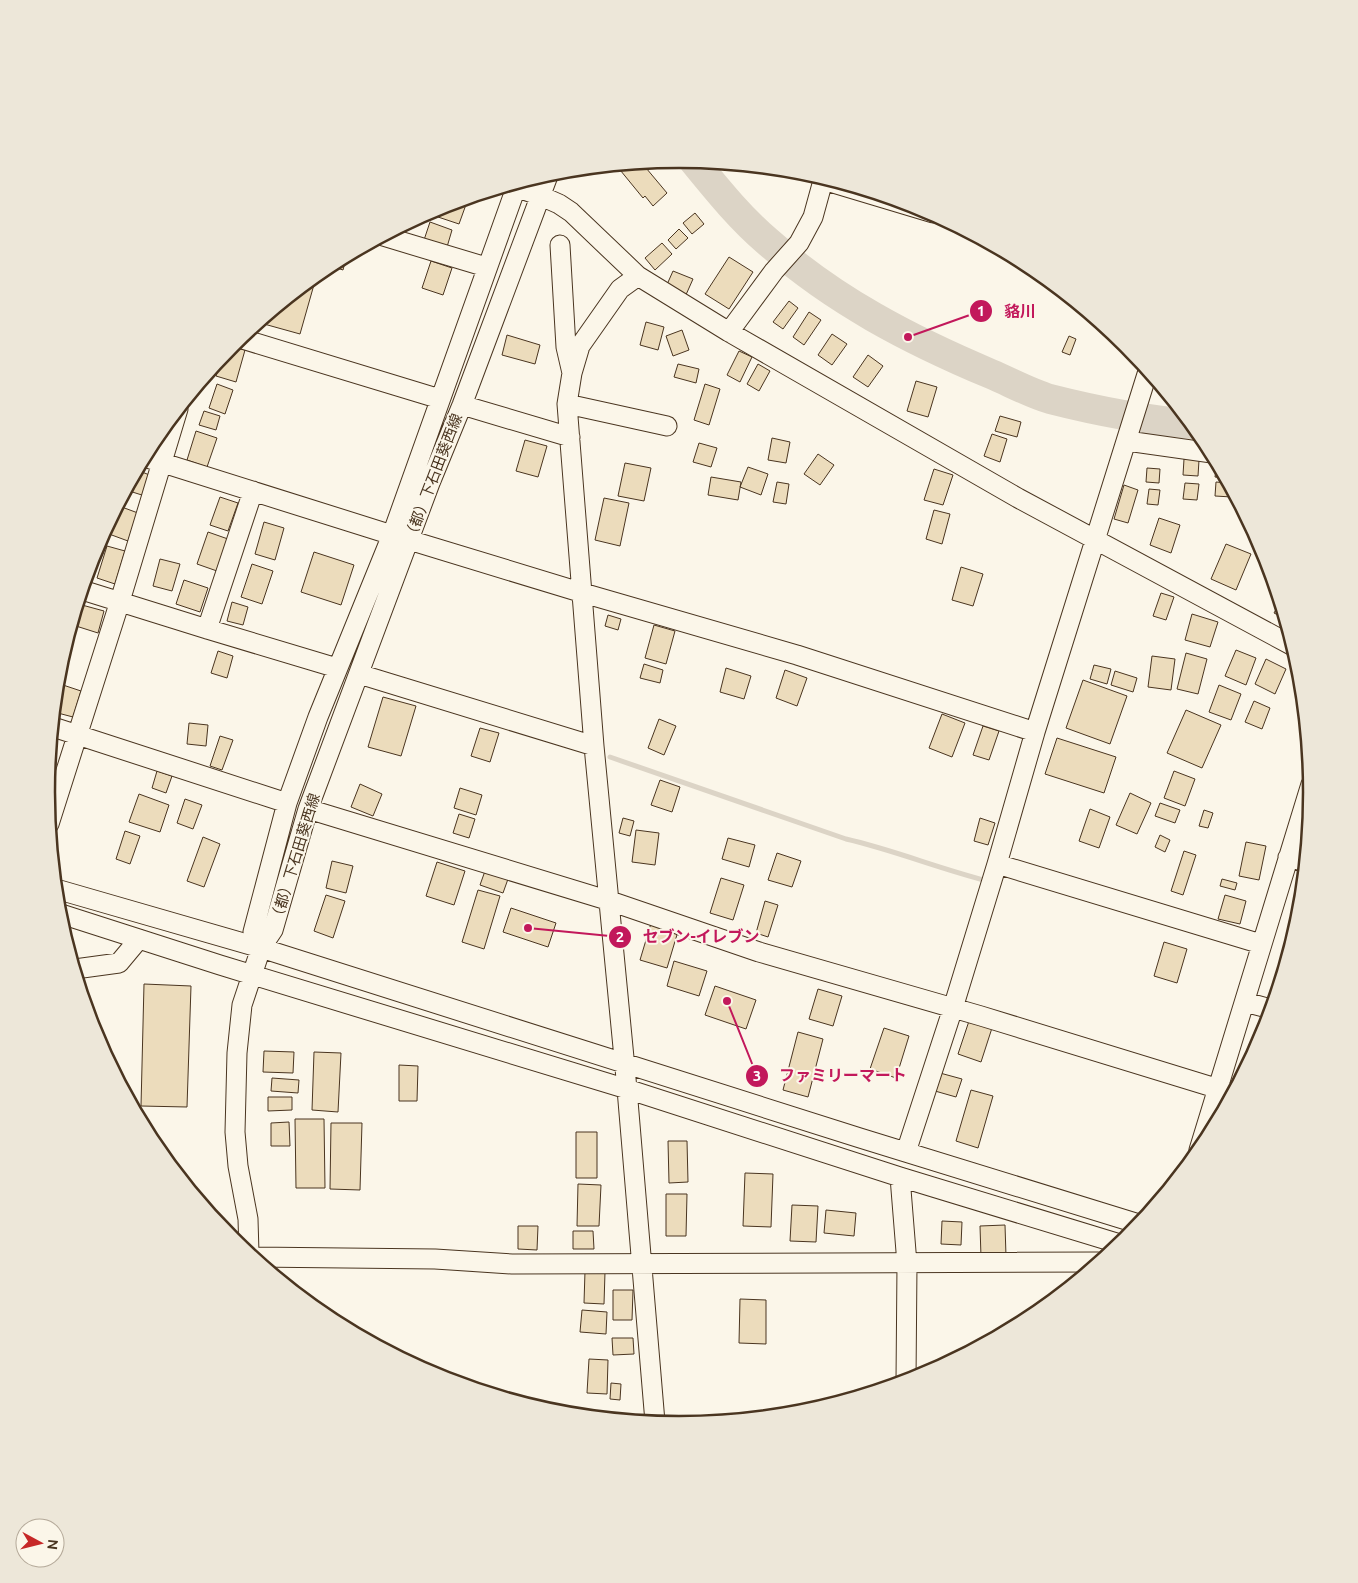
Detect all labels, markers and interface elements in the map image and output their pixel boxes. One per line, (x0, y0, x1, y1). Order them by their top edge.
callout: 貉川 (969, 296, 1046, 327)
text: 1 (977, 302, 985, 319)
text: 貉川 (1004, 302, 1036, 320)
street label: （都）下石田葵西線 (401, 411, 465, 543)
street label: （都）下石田葵西線 (267, 791, 323, 925)
callout: セブン-イレブン (608, 921, 770, 952)
text: セブン-イレブン (642, 927, 760, 945)
text: 2 (616, 928, 624, 945)
callout: ファミリーマート (744, 1060, 917, 1091)
text: ファミリーマート (779, 1066, 907, 1084)
text: 3 (753, 1067, 761, 1084)
north arrow (15, 1518, 65, 1568)
text: N (44, 1538, 61, 1551)

